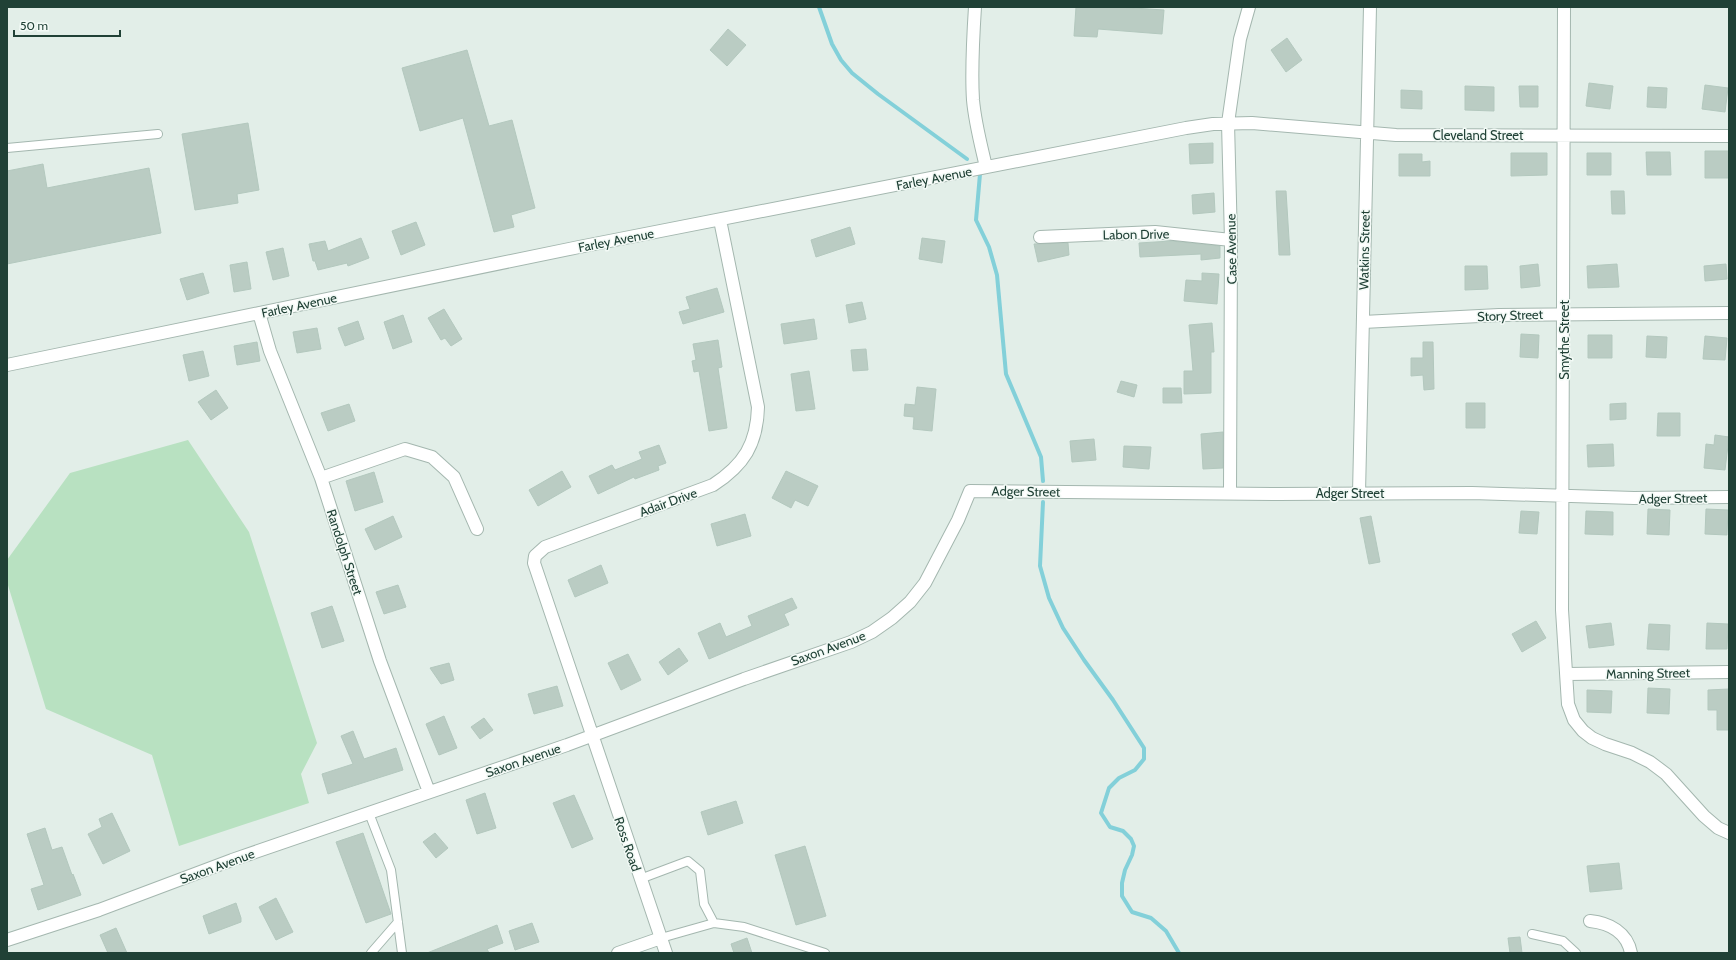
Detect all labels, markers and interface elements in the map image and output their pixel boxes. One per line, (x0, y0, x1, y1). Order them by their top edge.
scale bar (14, 12, 120, 38)
text: 50 m (20, 18, 48, 33)
street label: Cleveland Street (1433, 127, 1524, 143)
street label: Farley Avenue (895, 163, 974, 193)
street label: Watkins Street (1355, 209, 1373, 290)
street label: Case Avenue (1222, 213, 1240, 284)
street label: Farley Avenue (577, 225, 656, 255)
street label: Labon Drive (1103, 225, 1170, 243)
street label: Farley Avenue (260, 289, 339, 321)
street label: Smythe Street (1556, 300, 1572, 380)
street label: Story Street (1477, 306, 1544, 324)
street label: Adger Street (992, 482, 1061, 500)
street label: Adair Drive (637, 484, 699, 520)
street label: Adger Street (1316, 485, 1385, 501)
street label: Adger Street (1639, 489, 1708, 507)
street label: Randolph Street (324, 507, 367, 598)
street label: Saxon Avenue (788, 627, 868, 669)
street label: Manning Street (1606, 664, 1691, 682)
street label: Saxon Avenue (483, 740, 563, 780)
street label: Ross Road (611, 815, 645, 873)
street label: Saxon Avenue (177, 845, 257, 887)

